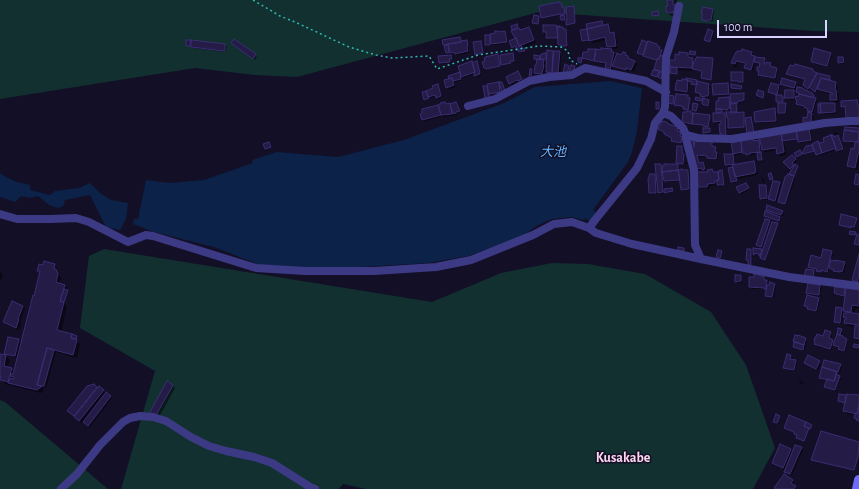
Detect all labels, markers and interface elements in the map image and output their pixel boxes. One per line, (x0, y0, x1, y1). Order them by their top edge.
scale bar (719, 12, 829, 38)
text: 100 m (724, 21, 752, 33)
water label: 大池 (540, 144, 566, 160)
district label: Kusakabe (596, 450, 650, 466)

